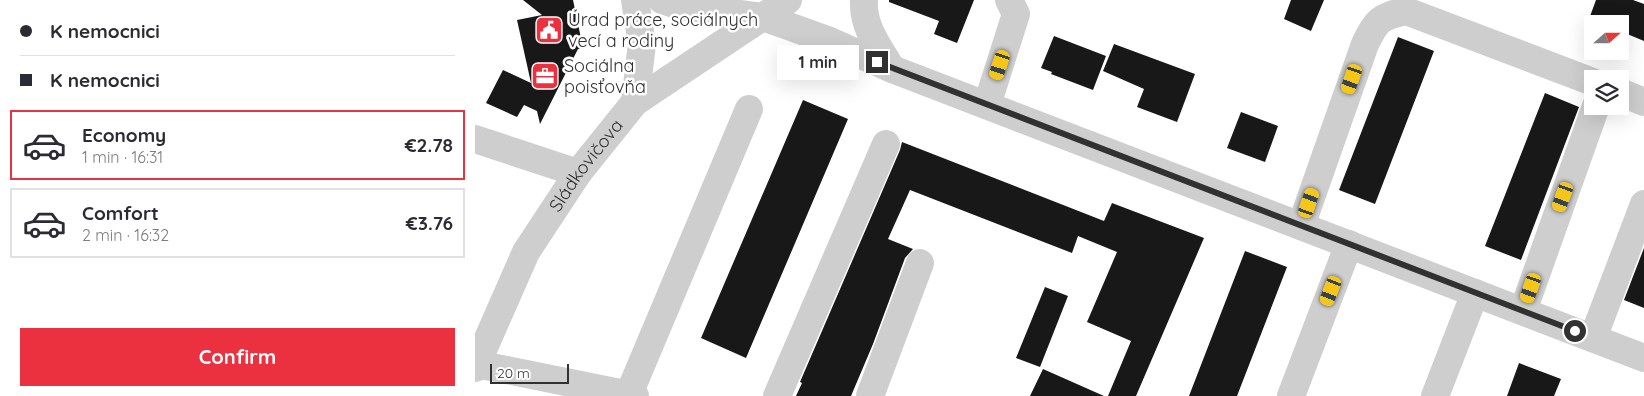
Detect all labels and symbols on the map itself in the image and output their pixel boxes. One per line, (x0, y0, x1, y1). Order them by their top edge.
place label: Úrad práce, sociálnych vecí a rodiny (568, 8, 758, 52)
public building icon: Úrad práce, sociálnych vecí a rodiny (534, 15, 564, 45)
north arrow (1584, 15, 1629, 60)
callout: 1 min (777, 44, 859, 80)
car (988, 48, 1011, 82)
route end (866, 51, 888, 73)
place label: Sociálna poisťovňa (564, 54, 646, 98)
office icon: Sociálna poisťovňa (530, 61, 560, 91)
car (1340, 62, 1363, 96)
street label: Sládkovičova (544, 114, 628, 216)
car (1550, 180, 1575, 214)
car (1297, 186, 1320, 220)
car (1519, 271, 1542, 305)
car (1318, 274, 1343, 308)
route start (1564, 320, 1586, 342)
scale bar (490, 361, 569, 384)

